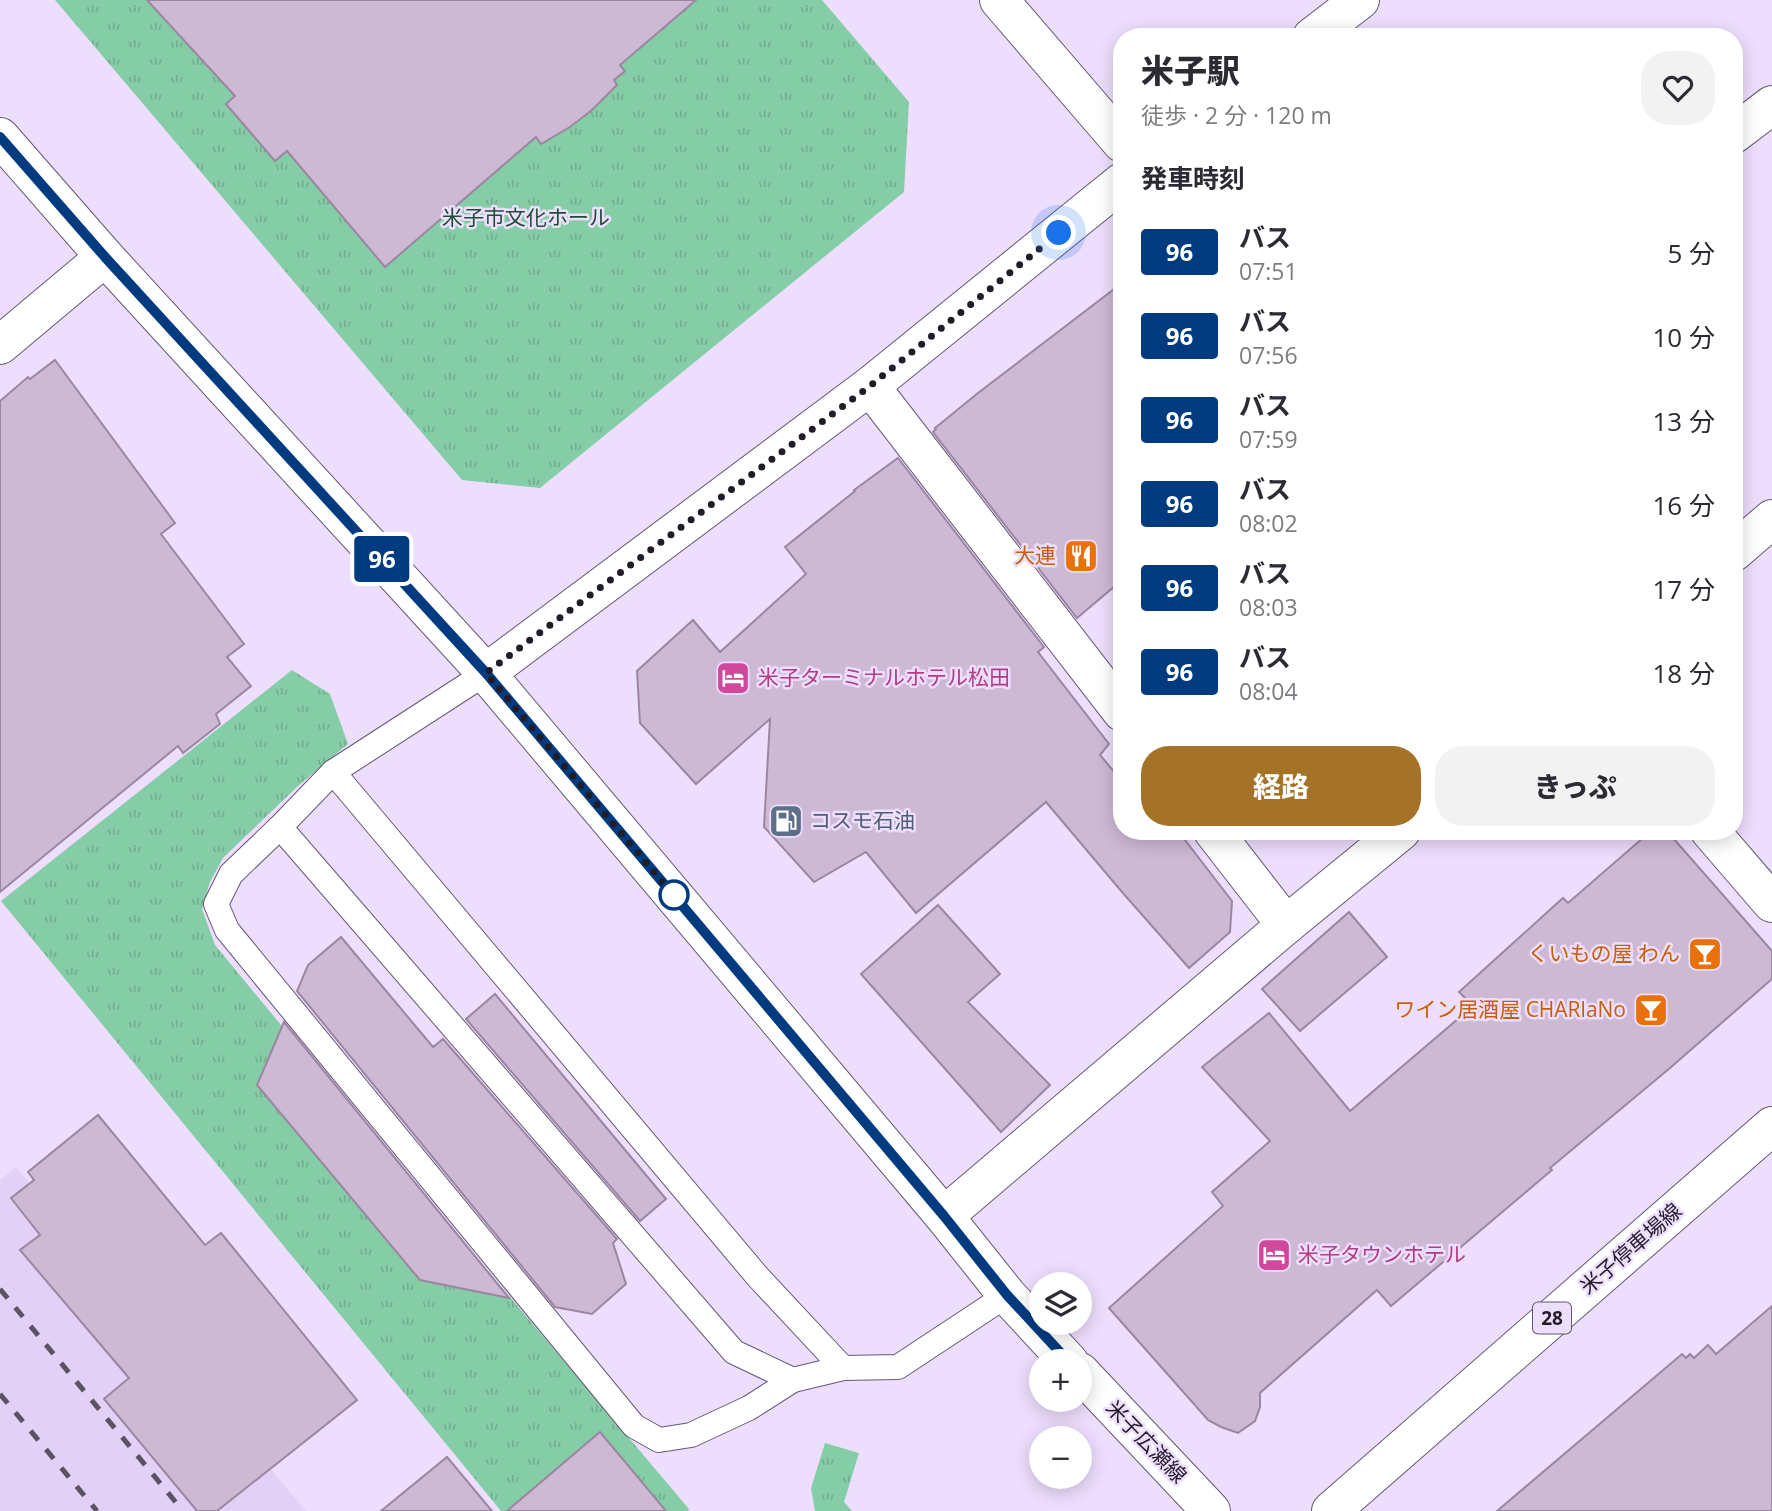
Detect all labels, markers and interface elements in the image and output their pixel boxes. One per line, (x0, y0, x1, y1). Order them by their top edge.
text: 米子駅 (1141, 48, 1240, 93)
button: heart (1641, 51, 1715, 125)
text: 徒歩 · 2 分 · 120 m (1141, 99, 1332, 131)
text: 発車時刻 (1141, 160, 1245, 196)
park label: 米子市文化ホール (442, 203, 610, 231)
your location (1041, 215, 1076, 250)
text: バス (1239, 219, 1291, 255)
text: 96 (1166, 235, 1193, 268)
text: 5 分 (1667, 235, 1715, 271)
text: 07:51 (1239, 255, 1298, 287)
text: バス (1239, 303, 1291, 339)
text: 96 (1166, 319, 1193, 352)
text: 10 分 (1653, 319, 1715, 355)
text: 07:56 (1239, 339, 1298, 371)
text: バス (1239, 387, 1291, 423)
text: 96 (1166, 403, 1193, 436)
text: 13 分 (1653, 403, 1715, 439)
text: 07:59 (1239, 423, 1298, 455)
text: バス (1239, 471, 1291, 507)
text: 96 (1166, 487, 1193, 520)
text: 16 分 (1653, 487, 1715, 523)
text: 08:02 (1239, 507, 1298, 539)
line badge: 96 (350, 536, 414, 582)
restaurant icon: 大連 (1062, 537, 1100, 575)
place label: 大連 (1014, 541, 1056, 569)
text: 96 (368, 542, 396, 575)
text: バス (1239, 555, 1291, 591)
text: 96 (1166, 571, 1193, 604)
text: 17 分 (1653, 571, 1715, 607)
text: 08:03 (1239, 591, 1298, 623)
text: バス (1239, 639, 1291, 675)
text: 96 (1166, 655, 1193, 688)
text: 18 分 (1653, 655, 1715, 691)
hotel icon: 米子ターミナルホテル松田 (714, 659, 752, 697)
place label: 米子ターミナルホテル松田 (758, 663, 1010, 691)
text: 08:04 (1239, 675, 1298, 707)
button: 経路 (1141, 746, 1421, 826)
button: きっぷ (1435, 746, 1715, 826)
fuel station icon: コスモ石油 (767, 802, 805, 840)
place label: コスモ石油 (810, 806, 915, 834)
unlabelled marker (659, 880, 689, 910)
bar icon: くいもの屋 わん (1686, 935, 1724, 973)
place label: くいもの屋 わん (1528, 939, 1680, 967)
bar icon: ワイン居酒屋 CHARlaNo (1632, 991, 1670, 1029)
place label: ワイン居酒屋 CHARlaNo (1394, 995, 1626, 1023)
street label: 米子停車場線 (1574, 1196, 1687, 1300)
hotel icon: 米子タウンホテル (1255, 1236, 1293, 1274)
place label: 米子タウンホテル (1298, 1240, 1466, 1268)
map controls (1029, 1272, 1092, 1489)
button: layers (1029, 1272, 1092, 1335)
road number: 28 (1533, 1302, 1571, 1334)
button: + (1029, 1349, 1092, 1412)
street label: 米子広瀬線 (1100, 1394, 1193, 1489)
button: − (1029, 1426, 1092, 1489)

